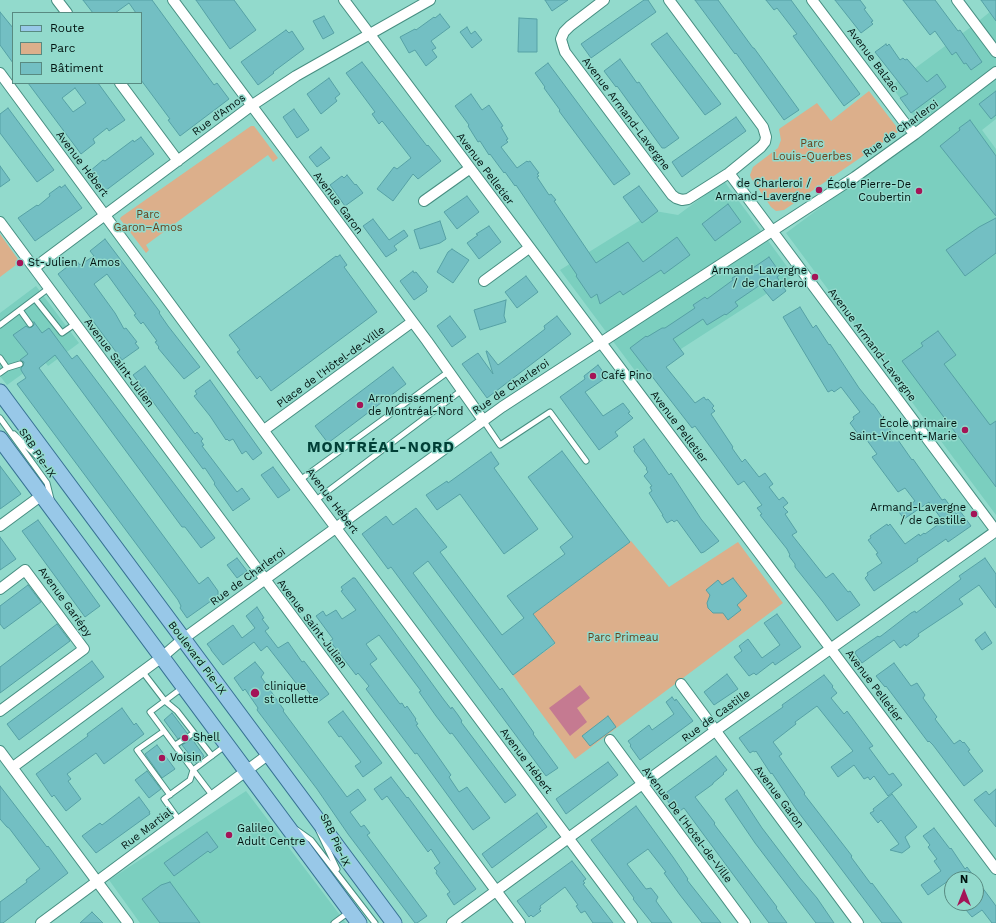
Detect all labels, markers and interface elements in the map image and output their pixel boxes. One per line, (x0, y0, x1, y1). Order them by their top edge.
legend (12, 12, 142, 84)
text: Route (50, 21, 84, 35)
street label: Avenue Balzac (844, 25, 902, 95)
text: Parc (50, 41, 76, 55)
street label: Avenue Armand-Lavergne (579, 55, 673, 173)
text: Bâtiment (50, 61, 103, 75)
street label: Rue d'Amos (190, 91, 248, 139)
street label: Rue de Charleroi (861, 97, 941, 161)
street label: Avenue Hébert (53, 128, 111, 200)
street label: Avenue Pelletier (454, 130, 516, 208)
park label: Parc Louis-Querbes (772, 137, 852, 163)
street label: Avenue Garon (310, 169, 366, 237)
place label: de Charleroi / Armand-Lavergne (715, 177, 811, 203)
place label: École Pierre-De Coubertin (827, 178, 911, 204)
marker: de Charleroi / Armand-Lavergne (814, 185, 824, 195)
marker: École Pierre-De Coubertin (914, 186, 924, 196)
park label: Parc Garon–Amos (113, 208, 183, 234)
place label: St-Julien / Amos (28, 256, 120, 270)
marker: St-Julien / Amos (15, 258, 25, 268)
place label: Armand-Lavergne / de Charleroi (711, 264, 807, 290)
marker: Armand-Lavergne / de Charleroi (810, 272, 820, 282)
street label: Avenue Armand-Lavergne (825, 286, 919, 404)
street label: Avenue Saint-Julien (81, 316, 157, 410)
street label: Place de l'Hôtel-de-Ville (274, 323, 388, 411)
street label: Rue de Charleroi (470, 356, 552, 418)
place label: Café Pino (601, 369, 652, 383)
marker: Café Pino (588, 371, 598, 381)
street label: Avenue Pelletier (648, 388, 710, 466)
place label: Arrondissement de Montréal-Nord (368, 392, 463, 418)
marker: Arrondissement de Montréal-Nord (355, 400, 365, 410)
place label: École primaire Saint-Vincent-Marie (849, 417, 957, 443)
marker: École primaire Saint-Vincent-Marie (960, 425, 970, 435)
street label: SRB Pie-IX (16, 426, 58, 480)
district label: MONTRÉAL-NORD (307, 439, 455, 457)
street label: Avenue Hébert (303, 465, 361, 537)
place label: Armand-Lavergne / de Castille (870, 501, 966, 527)
marker: Armand-Lavergne / de Castille (969, 509, 979, 519)
street label: Rue de Charleroi (208, 545, 288, 609)
street label: Avenue Gariépy (35, 565, 95, 639)
street label: Avenue Saint-Julien (274, 577, 350, 671)
street label: Boulevard Pie-IX (165, 619, 229, 697)
park label: Parc Primeau (587, 631, 659, 645)
street label: Avenue Pelletier (843, 647, 905, 725)
place label: clinique st collette (264, 680, 319, 706)
marker: clinique st collette (249, 687, 261, 699)
street label: Rue de Castille (679, 687, 753, 745)
street label: Avenue Hébert (497, 725, 555, 797)
place label: Shell (193, 731, 220, 745)
marker: Shell (180, 733, 190, 743)
place label: Voisin (170, 751, 202, 765)
marker: Voisin (157, 753, 167, 763)
street label: Avenue Garon (751, 763, 807, 831)
street label: Avenue De l'Hotel-de-Ville (639, 764, 735, 886)
street label: Rue Martial (119, 805, 175, 853)
street label: SRB Pie-IX (317, 811, 353, 869)
place label: Galileo Adult Centre (237, 822, 305, 848)
marker: Galileo Adult Centre (224, 830, 234, 840)
north arrow (944, 871, 984, 911)
text: N (960, 873, 968, 886)

